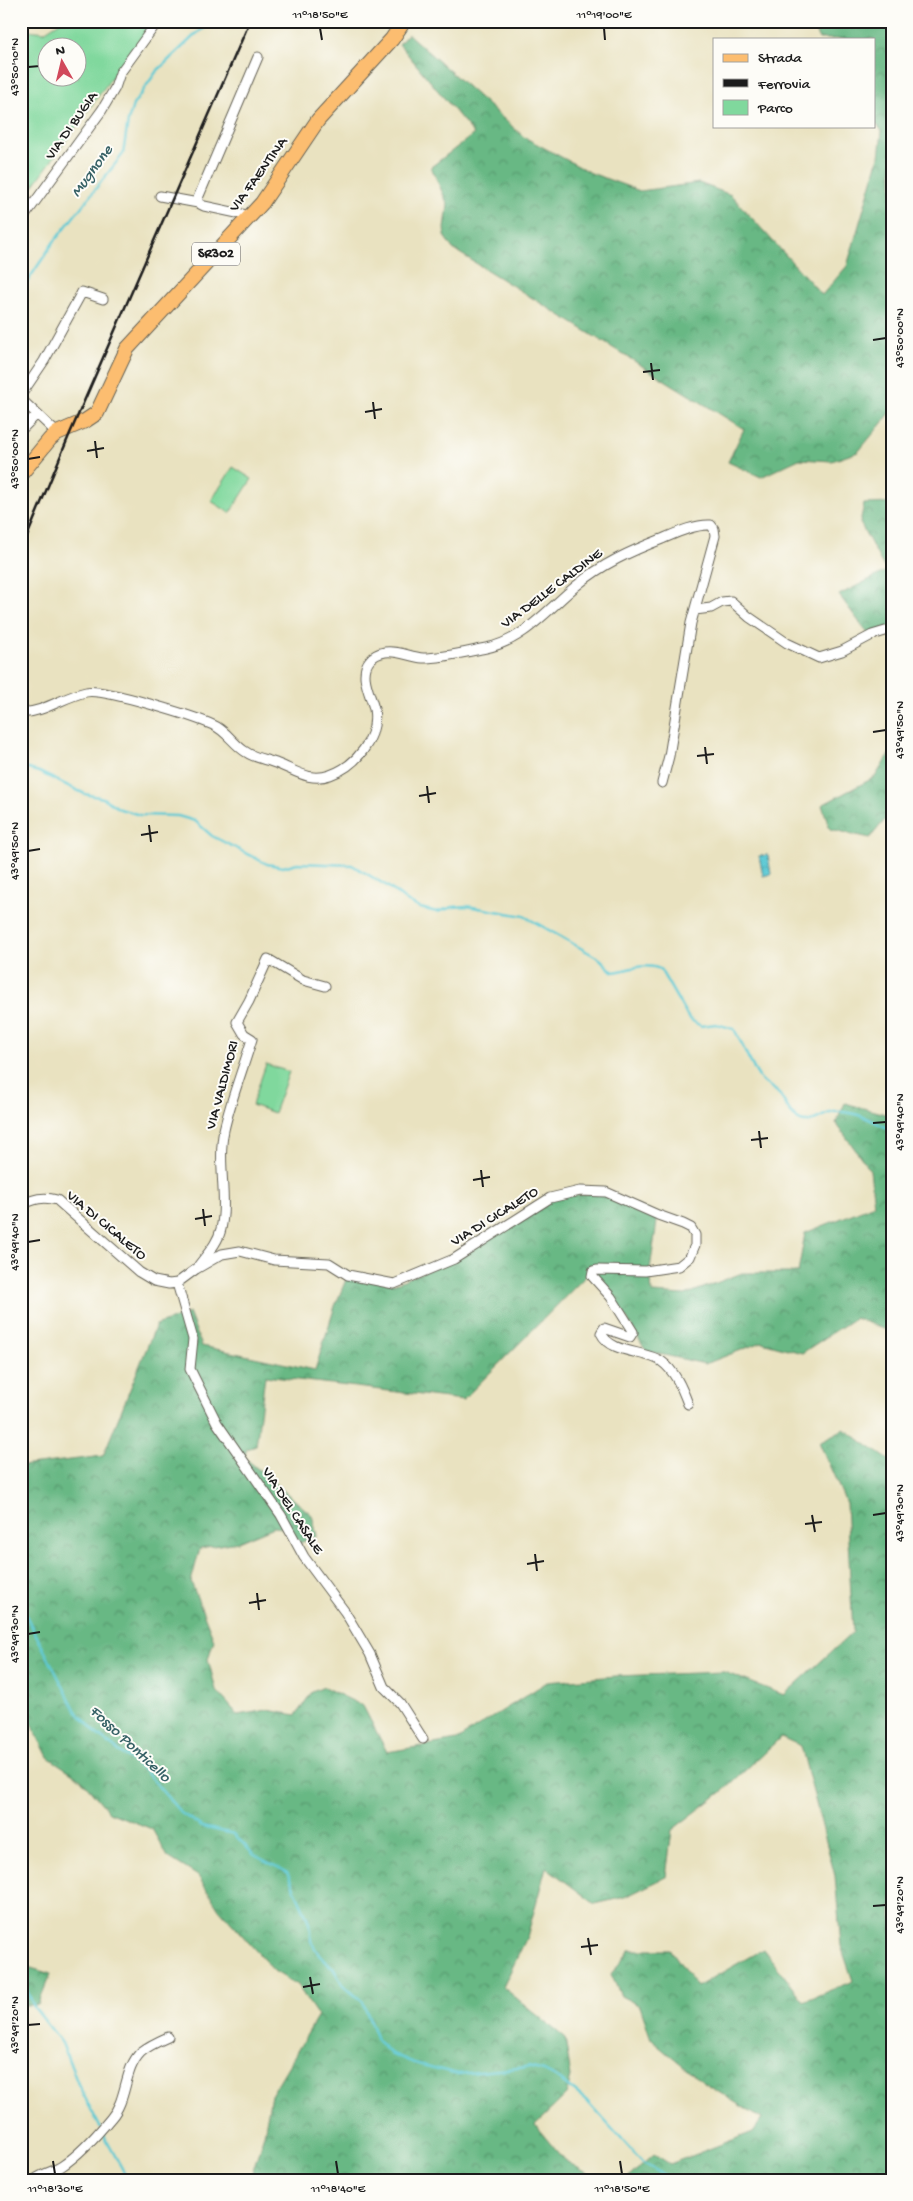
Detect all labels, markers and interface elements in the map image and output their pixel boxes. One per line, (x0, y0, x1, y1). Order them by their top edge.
text: 11°18'50"E (291, 9, 348, 23)
text: 11°19'00"E (575, 9, 632, 23)
text: 43°50'10"N (9, 38, 23, 96)
north arrow (38, 38, 88, 88)
legend (713, 38, 876, 128)
text: N (55, 43, 66, 61)
text: Strada (758, 50, 803, 68)
text: Ferrovia (757, 76, 811, 94)
street label: VIA DI BUGIA (41, 87, 103, 165)
text: Parco (757, 100, 793, 118)
street label: VIA FAENTINA (225, 133, 293, 217)
water label: Mugnone (68, 142, 119, 202)
road number: SR302 (192, 242, 240, 266)
text: 43°50'00"N (894, 308, 908, 368)
text: 43°50'00"N (9, 429, 23, 489)
street label: VIA DELLE CALDINE (497, 545, 607, 634)
text: 43°49'50"N (894, 701, 908, 759)
text: 43°49'50"N (9, 822, 23, 880)
street label: VIA VALDIMORI (202, 1039, 244, 1132)
text: 43°49'40"N (894, 1093, 908, 1151)
street label: VIA DI CICALETO (447, 1183, 542, 1252)
street label: VIA DI CICALETO (61, 1186, 150, 1265)
text: 43°49'40"N (9, 1213, 23, 1271)
street label: VIA DEL CASALE (257, 1463, 327, 1558)
text: 43°49'30"N (894, 1484, 908, 1542)
text: 43°49'30"N (9, 1605, 23, 1663)
water label: Fosso Ponticello (84, 1703, 174, 1788)
text: 43°49'20"N (894, 1876, 908, 1934)
text: 43°49'20"N (9, 1996, 23, 2054)
text: 11°18'30"E (26, 2183, 83, 2197)
text: 11°18'40"E (310, 2183, 366, 2197)
text: 11°18'50"E (593, 2183, 650, 2197)

